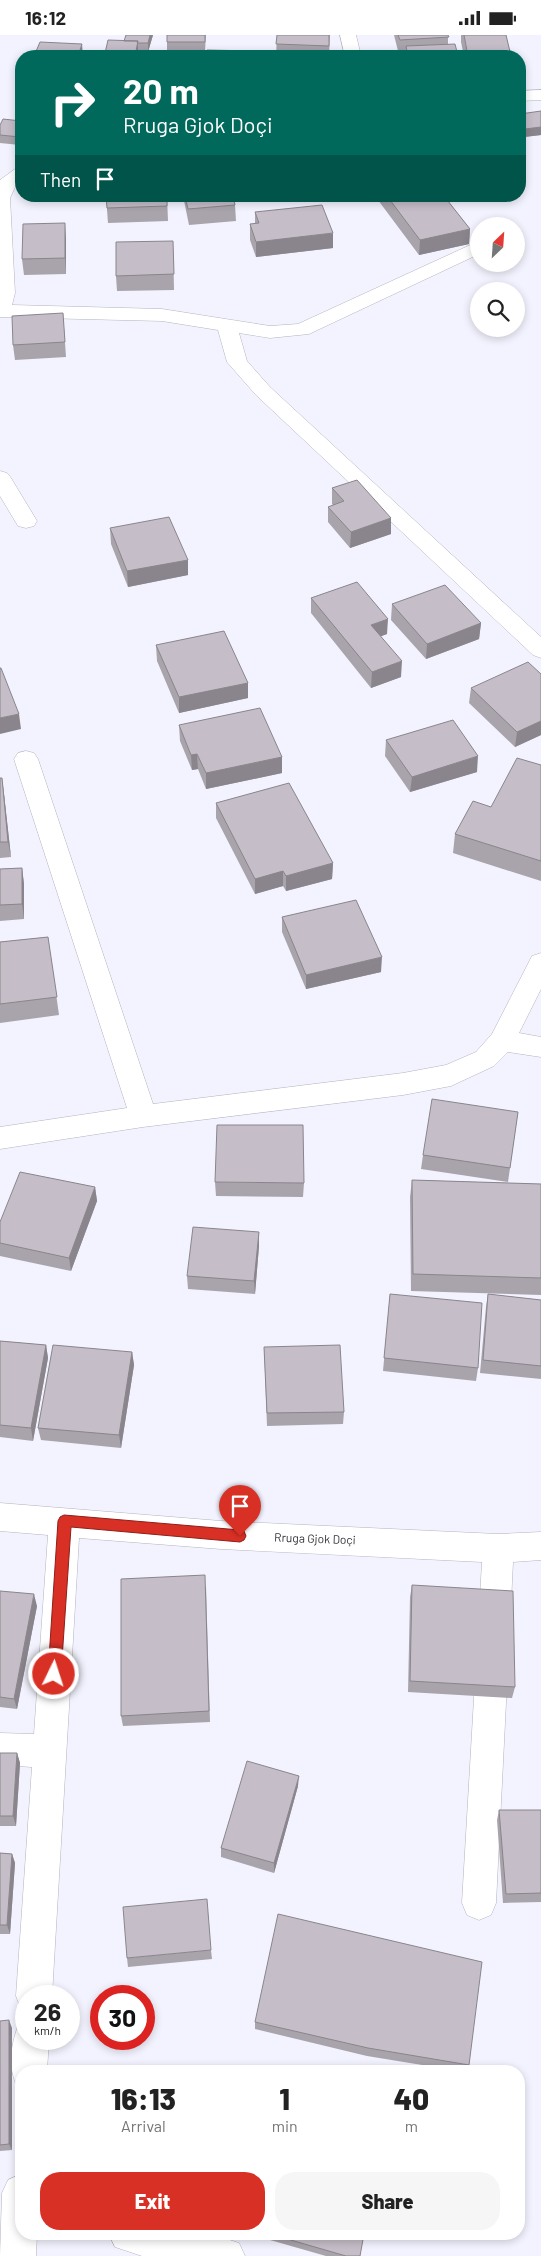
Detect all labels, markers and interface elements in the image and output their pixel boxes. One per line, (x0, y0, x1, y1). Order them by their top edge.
text: 16:12 (25, 6, 66, 29)
text: 20 m (123, 69, 199, 111)
icon: right (40, 70, 105, 135)
text: Rruga Gjok Doçi (123, 111, 273, 137)
icon: arrive (91, 165, 119, 193)
text: Then (40, 168, 81, 191)
north arrow (470, 217, 525, 273)
map controls (470, 217, 525, 337)
button: search (470, 282, 525, 337)
pin (219, 1485, 261, 1536)
icon: arrive (226, 1492, 254, 1520)
street label: Rruga Gjok Doçi (274, 1530, 356, 1546)
position arrow (27, 1647, 79, 1699)
speed limit sign: 30 (90, 1985, 155, 2050)
text: 26 (34, 1996, 61, 2026)
text: km/h (34, 2023, 61, 2037)
text: 16:13 (111, 2080, 176, 2116)
text: 1 (279, 2080, 290, 2116)
text: 40 (393, 2080, 429, 2116)
text: Arrival (121, 2116, 166, 2135)
text: min (272, 2116, 298, 2135)
text: m (405, 2116, 418, 2135)
button: Exit (40, 2172, 265, 2230)
button: Share (275, 2172, 500, 2230)

